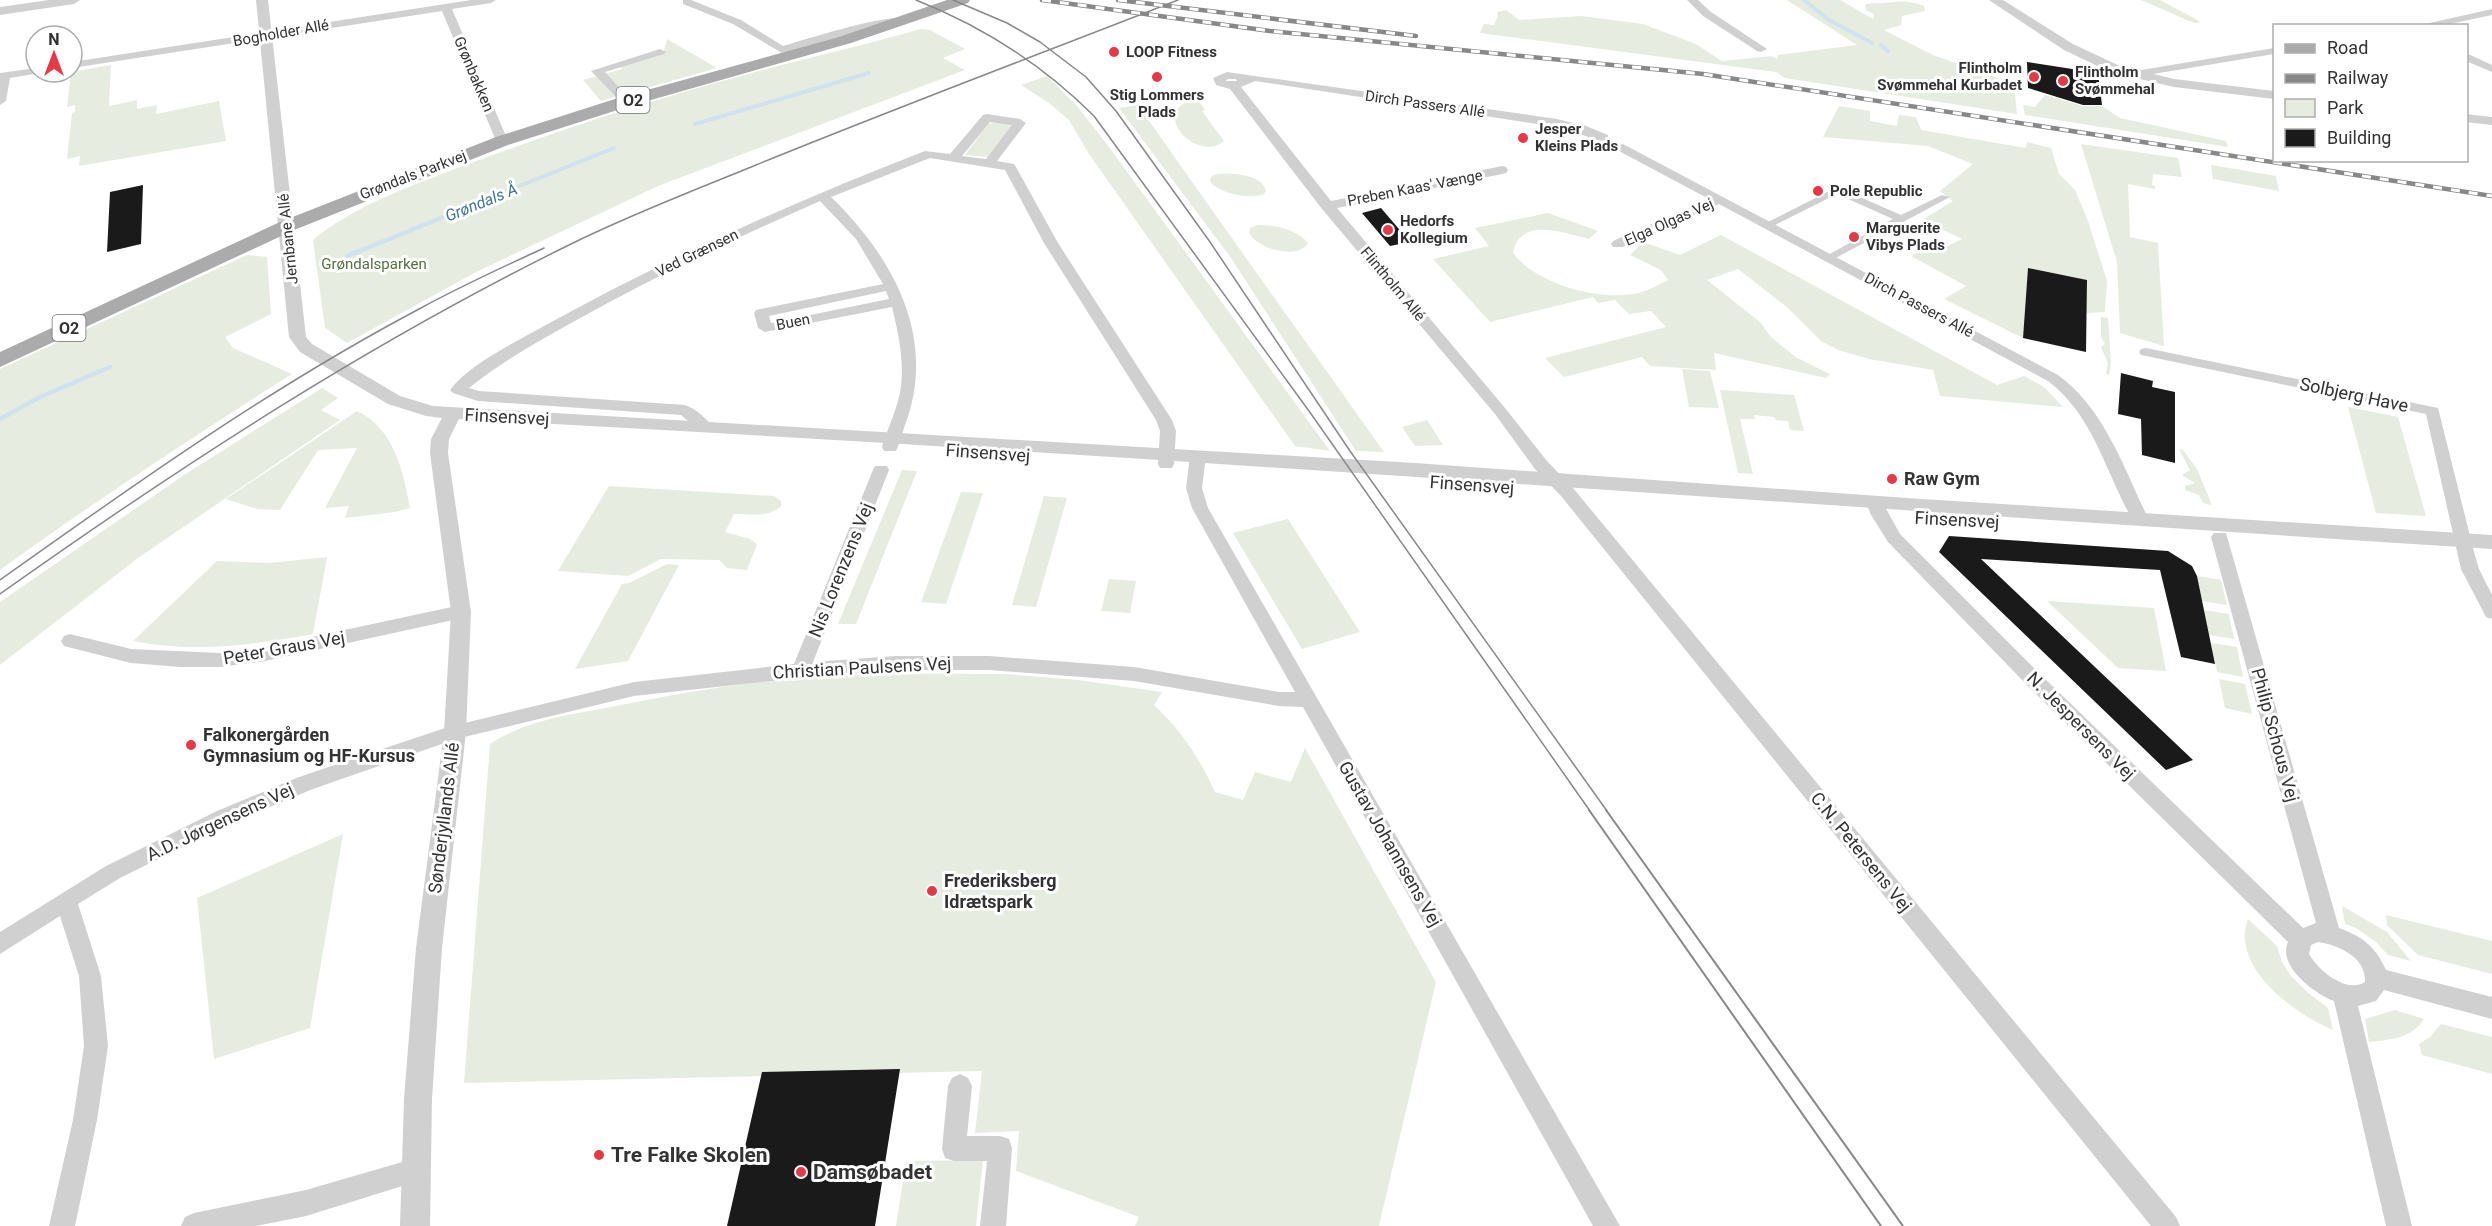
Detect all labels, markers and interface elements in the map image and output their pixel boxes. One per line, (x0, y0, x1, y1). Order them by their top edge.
street label: Bogholder Allé (232, 16, 330, 50)
north arrow (24, 24, 84, 84)
legend (2273, 24, 2468, 162)
text: N (48, 30, 60, 49)
street label: Grønbakken (450, 34, 498, 114)
text: Road (2327, 37, 2368, 58)
place label: LOOP Fitness (1126, 43, 1217, 61)
marker: LOOP Fitness (1107, 45, 1121, 59)
place label: Flintholm Svømmehal Kurbadet (1877, 59, 2022, 94)
place label: Flintholm Svømmehal (2075, 63, 2155, 98)
text: Railway (2327, 67, 2389, 88)
marker: Stig Lommers Plads (1150, 70, 1164, 84)
marker: Flintholm Svømmehal Kurbadet (2027, 70, 2041, 84)
marker: Flintholm Svømmehal (2056, 74, 2070, 88)
place label: Stig Lommers Plads (1110, 86, 1205, 121)
road number: O2 (616, 87, 650, 113)
street label: Dirch Passers Allé (1364, 87, 1486, 121)
text: Park (2327, 97, 2364, 118)
place label: Jesper Kleins Plads (1535, 120, 1619, 155)
text: Building (2327, 127, 2391, 148)
marker: Jesper Kleins Plads (1516, 131, 1530, 145)
street label: Grøndals Parkvej (357, 146, 469, 204)
street label: Preben Kaas' Vænge (1346, 166, 1484, 210)
water label: Grøndals Å (442, 178, 520, 226)
place label: Pole Republic (1830, 182, 1923, 200)
marker: Pole Republic (1811, 184, 1825, 198)
street label: Jernbane Allé (274, 193, 302, 285)
street label: Elga Olgas Vej (1622, 194, 1716, 250)
place label: Hedorfs Kollegium (1400, 212, 1468, 247)
place label: Marguerite Vibys Plads (1866, 219, 1945, 254)
marker: Hedorfs Kollegium (1381, 223, 1395, 237)
street label: Ved Grænsen (653, 225, 741, 281)
marker: Marguerite Vibys Plads (1847, 230, 1861, 244)
street label: Flintholm Allé (1357, 243, 1429, 325)
park label: Grøndalsparken (321, 255, 427, 273)
street label: Dirch Passers Allé (1861, 269, 1977, 341)
street label: Buen (775, 310, 811, 334)
road number: O2 (52, 315, 86, 341)
street label: Solbjerg Have (2298, 373, 2410, 416)
street label: Finsensvej (464, 404, 550, 429)
street label: Finsensvej (945, 439, 1031, 466)
place label: Raw Gym (1904, 468, 1980, 489)
street label: Finsensvej (1429, 471, 1515, 498)
marker: Raw Gym (1885, 472, 1899, 486)
street label: Nis Lorenzens Vej (804, 499, 877, 640)
street label: Finsensvej (1914, 507, 2000, 532)
street label: Peter Graus Vej (221, 626, 346, 669)
street label: Christian Paulsens Vej (772, 652, 952, 683)
street label: Philip Schous Vej (2247, 666, 2303, 804)
street label: N. Jespersens Vej (2023, 667, 2140, 784)
place label: Falkonergården Gymnasium og HF-Kursus (203, 724, 415, 766)
marker: Falkonergården Gymnasium og HF-Kursus (184, 738, 198, 752)
street label: Sønderjyllands Allé (424, 741, 463, 895)
street label: Gustav Johannsens Vej (1334, 757, 1446, 930)
street label: A.D. Jørgensens Vej (143, 778, 297, 865)
street label: C.N. Petersens Vej (1807, 787, 1916, 916)
place label: Frederiksberg Idrætspark (944, 870, 1056, 912)
marker: Frederiksberg Idrætspark (925, 884, 939, 898)
place label: Tre Falke Skolen (611, 1143, 768, 1167)
marker: Tre Falke Skolen (592, 1148, 606, 1162)
place label: Damsøbadet (813, 1160, 932, 1184)
marker: Damsøbadet (794, 1165, 808, 1179)

